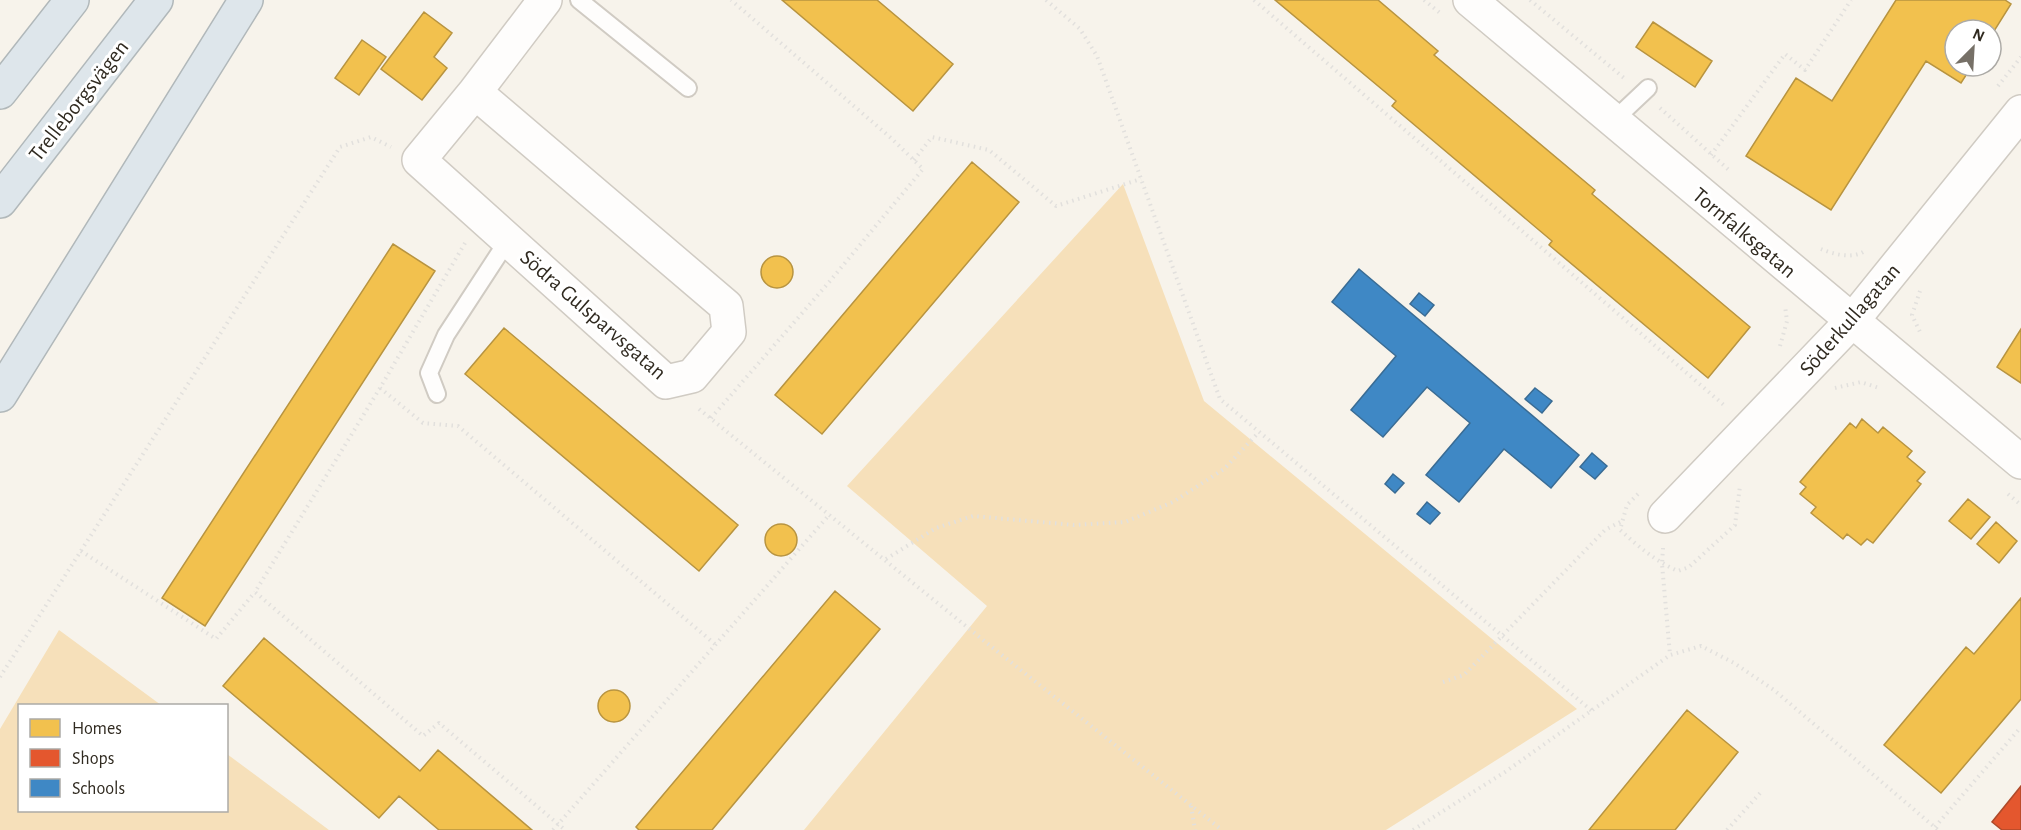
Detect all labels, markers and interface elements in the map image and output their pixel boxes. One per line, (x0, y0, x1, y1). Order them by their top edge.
north arrow (1943, 18, 2003, 78)
text: N (1970, 26, 1987, 45)
street label: Trelleborgsvägen (25, 36, 133, 165)
street label: Tornfalksgatan (1689, 183, 1800, 282)
street label: Södra Gulsparvsgatan (516, 246, 670, 384)
street label: Söderkullagatan (1795, 259, 1904, 380)
legend (18, 704, 228, 812)
text: Homes (72, 720, 122, 738)
text: Shops (72, 750, 114, 768)
text: Schools (72, 780, 125, 798)

